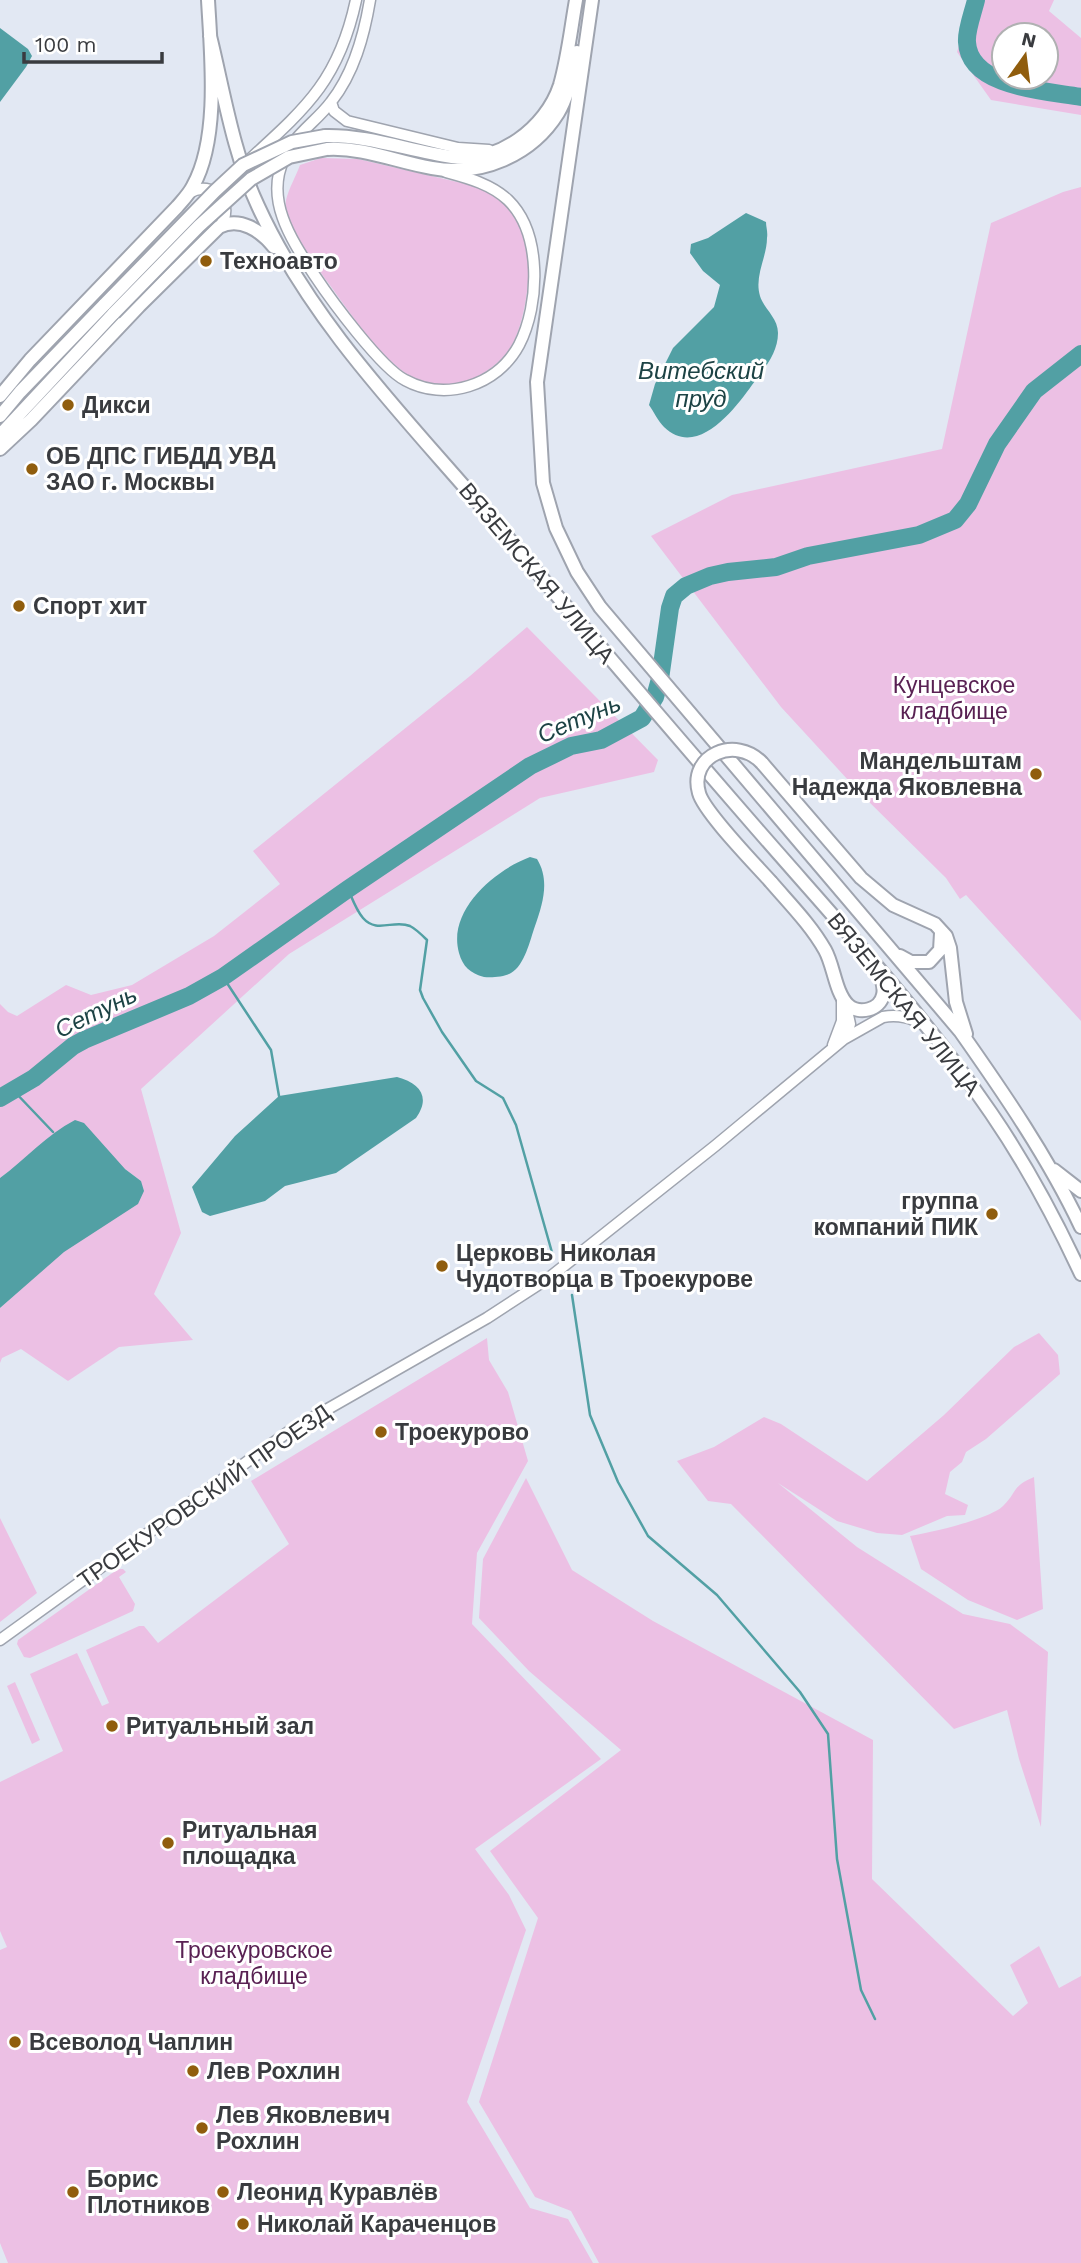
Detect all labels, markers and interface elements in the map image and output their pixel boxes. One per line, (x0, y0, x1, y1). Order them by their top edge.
scale bar (24, 21, 163, 65)
north arrow (990, 21, 1060, 91)
text: N (1019, 27, 1039, 53)
text: 100 m (35, 32, 97, 57)
place label: Техноавто (220, 248, 338, 275)
marker: Техноавто (198, 253, 214, 269)
water label: Витебский пруд (638, 357, 764, 413)
place label: Дикси (82, 392, 151, 419)
marker: Дикси (60, 397, 76, 413)
place label: ОБ ДПС ГИБДД УВД ЗАО г. Москвы (46, 443, 276, 496)
marker: ОБ ДПС ГИБДД УВД ЗАО г. Москвы (24, 461, 40, 477)
street label: ВЯЗЕМСКАЯ УЛИЦА (453, 478, 620, 670)
place label: Спорт хит (33, 593, 147, 620)
marker: Спорт хит (11, 598, 27, 614)
park label: Кунцевское кладбище (893, 672, 1015, 725)
water label: Сетунь (533, 689, 625, 749)
place label: Мандельштам Надежда Яковлевна (792, 748, 1022, 801)
marker: Мандельштам Надежда Яковлевна (1028, 766, 1044, 782)
street label: ВЯЗЕМСКАЯ УЛИЦА (822, 908, 986, 1102)
water label: Сетунь (50, 980, 142, 1044)
place label: группа компаний ПИК (813, 1188, 979, 1241)
marker: группа компаний ПИК (984, 1206, 1000, 1222)
place label: Церковь Николая Чудотворца в Троекурове (456, 1240, 753, 1293)
marker: Церковь Николая Чудотворца в Троекурове (434, 1258, 450, 1274)
street label: ТРОЕКУРОВСКИЙ ПРОЕЗД (72, 1398, 336, 1594)
place label: Троекурово (395, 1419, 529, 1446)
marker: Троекурово (373, 1424, 389, 1440)
place label: Ритуальный зал (126, 1713, 314, 1740)
marker: Ритуальный зал (104, 1718, 120, 1734)
place label: Ритуальная площадка (182, 1817, 317, 1870)
marker: Ритуальная площадка (160, 1835, 176, 1851)
park label: Троекуровское кладбище (175, 1937, 333, 1990)
place label: Всеволод Чаплин (29, 2029, 233, 2056)
marker: Всеволод Чаплин (7, 2034, 23, 2050)
place label: Лев Рохлин (207, 2058, 340, 2085)
marker: Лев Рохлин (185, 2063, 201, 2079)
place label: Лев Яковлевич Рохлин (216, 2102, 390, 2155)
marker: Лев Яковлевич Рохлин (194, 2120, 210, 2136)
place label: Борис Плотников (87, 2166, 210, 2219)
place label: Леонид Куравлёв (237, 2179, 438, 2206)
marker: Борис Плотников (65, 2184, 81, 2200)
marker: Леонид Куравлёв (215, 2184, 231, 2200)
place label: Николай Караченцов (257, 2211, 496, 2238)
marker: Николай Караченцов (235, 2216, 251, 2232)

